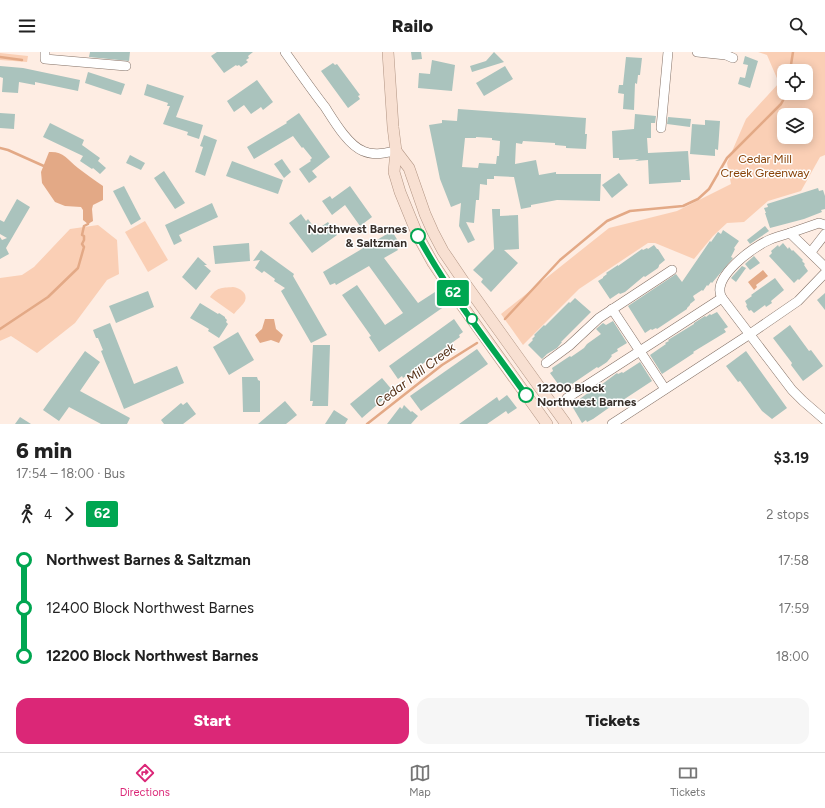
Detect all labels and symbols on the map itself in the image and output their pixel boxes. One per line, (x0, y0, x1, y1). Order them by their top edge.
park label: Cedar Mill Creek Greenway (720, 152, 810, 180)
place label: Northwest Barnes & Saltzman (308, 222, 407, 250)
marker: Northwest Barnes & Saltzman (410, 228, 426, 244)
line badge: 62 (435, 280, 471, 306)
unlabelled marker (466, 313, 478, 325)
water label: Cedar Mill Creek (372, 339, 459, 410)
place label: 12200 Block Northwest Barnes (537, 381, 637, 409)
marker: 12200 Block Northwest Barnes (518, 387, 534, 403)

